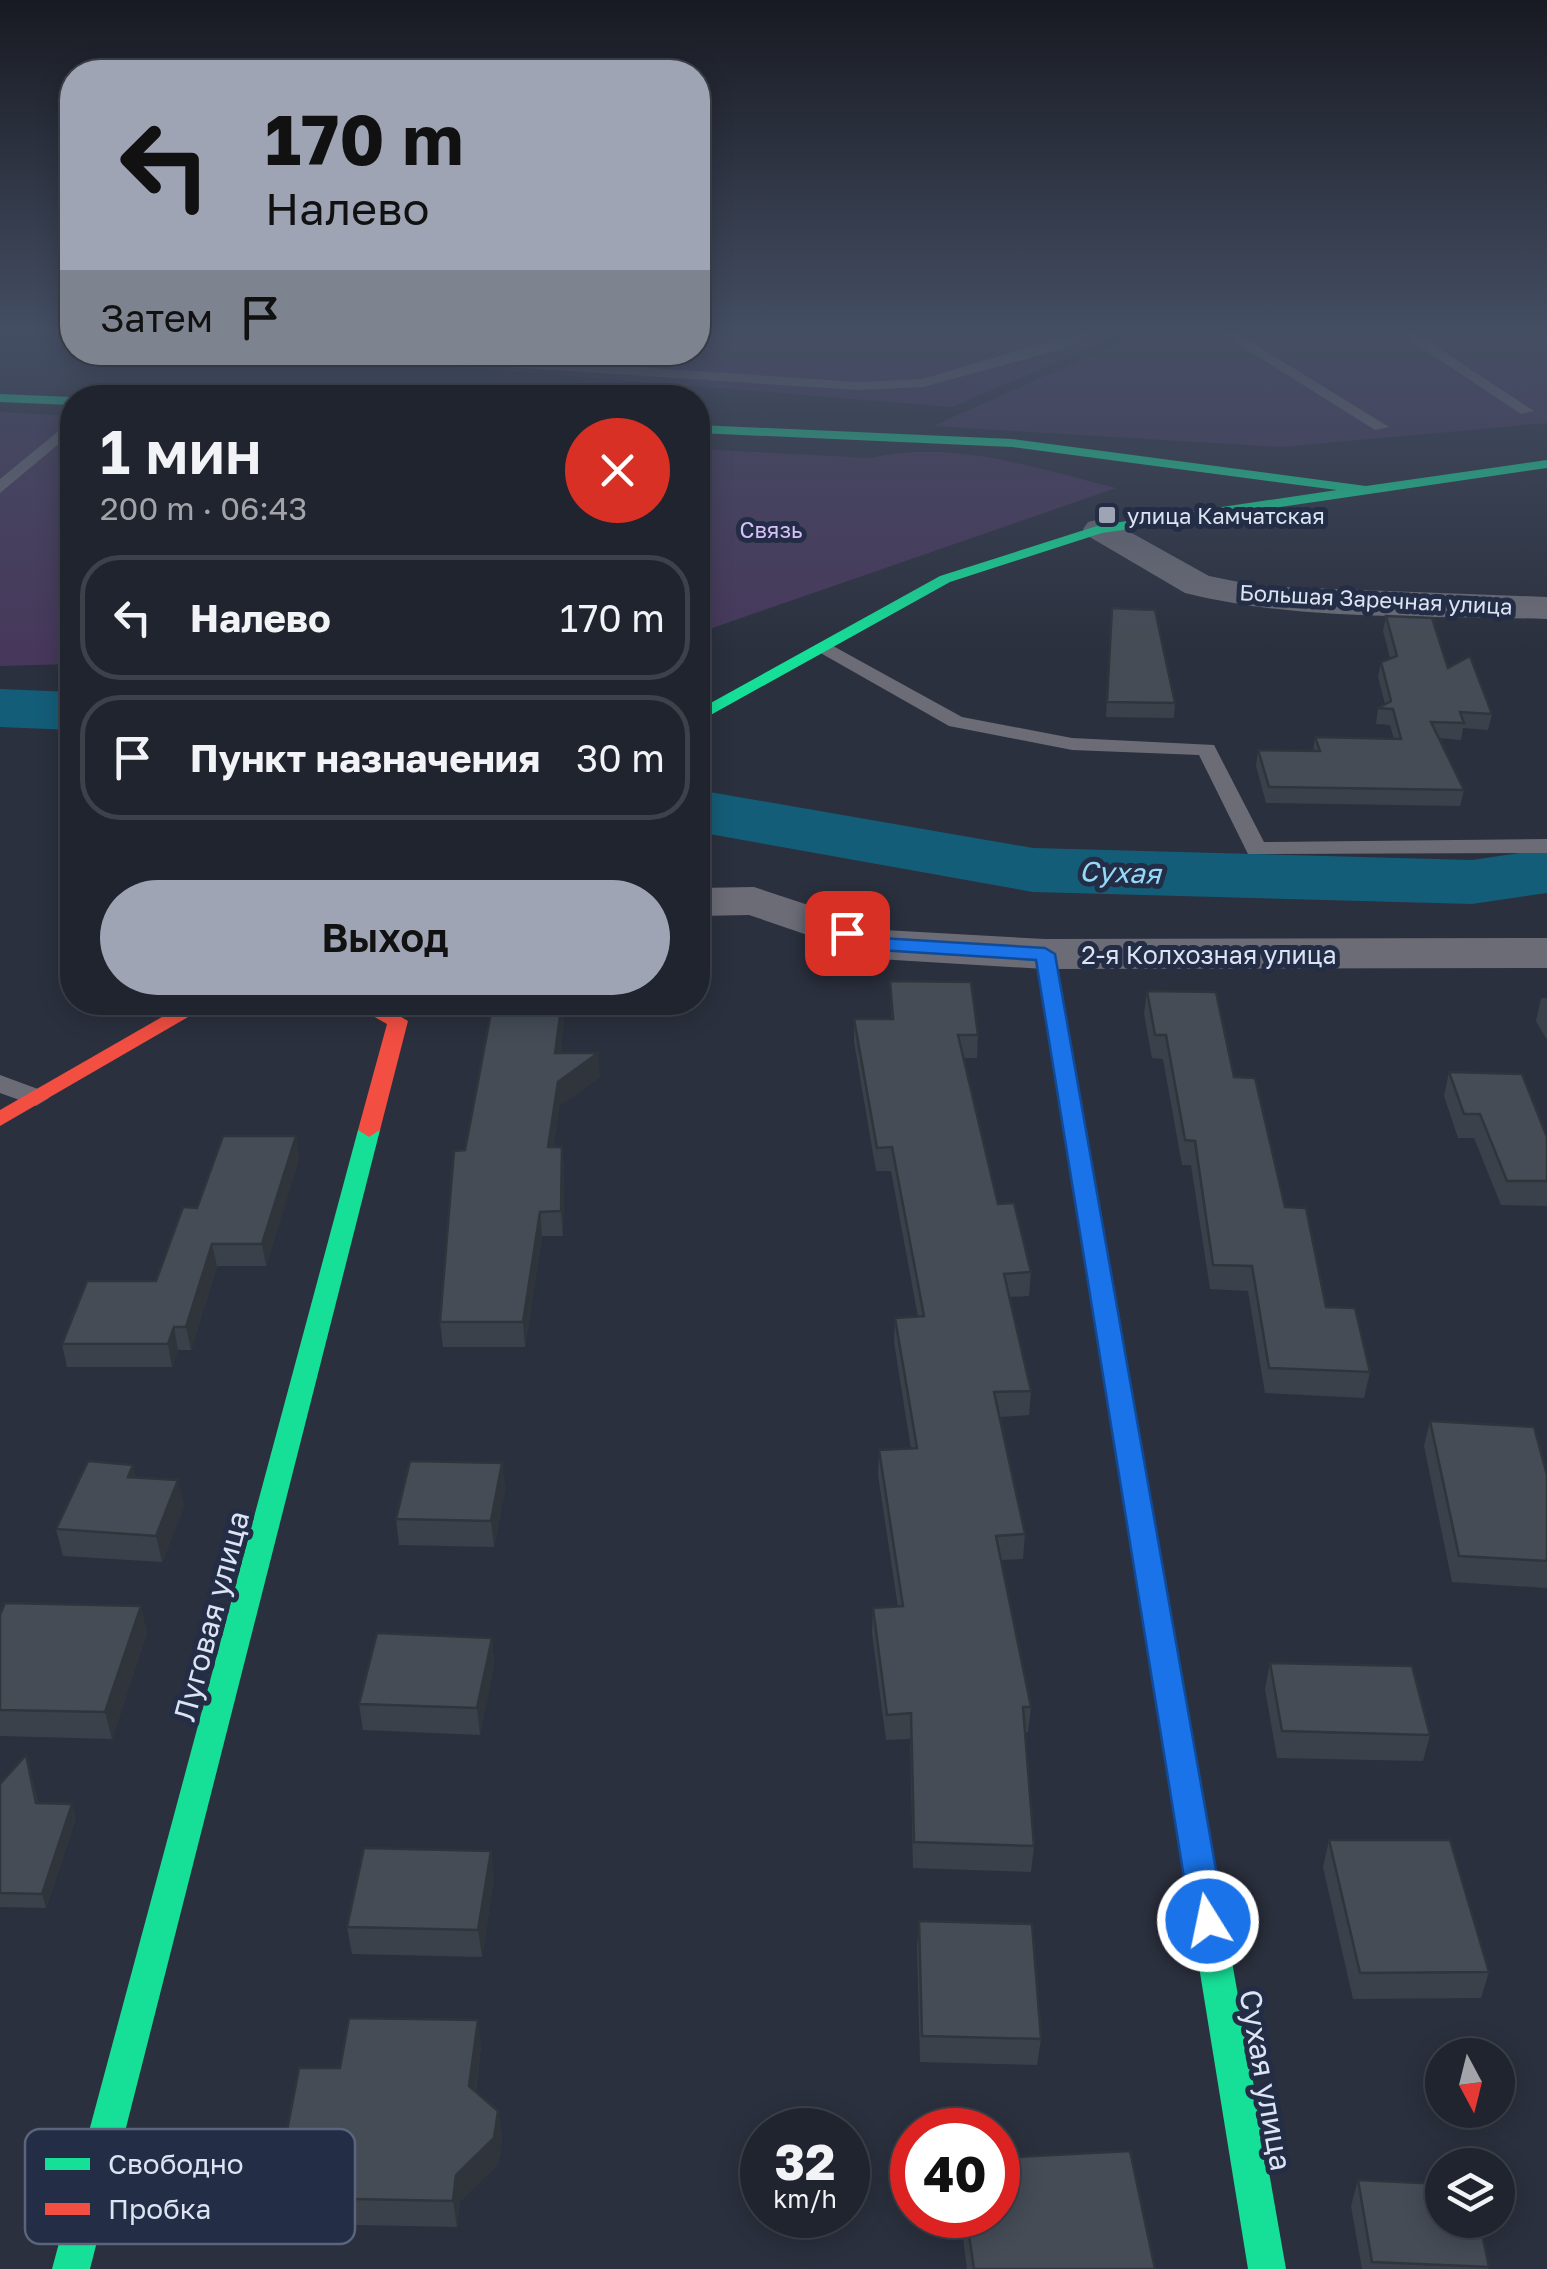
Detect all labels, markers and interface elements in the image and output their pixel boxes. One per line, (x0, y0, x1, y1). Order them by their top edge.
text: 170 m (265, 96, 463, 180)
icon: left (100, 100, 230, 230)
text: Налево (265, 181, 429, 235)
icon: arrive (233, 290, 288, 345)
text: Затем (100, 295, 213, 340)
text: 1 мин (100, 415, 262, 487)
button: close (565, 418, 670, 523)
text: 200 m · 06:43 (100, 489, 307, 527)
place label: улица Камчатская (1127, 502, 1325, 529)
marker: улица Камчатская (1096, 504, 1118, 526)
park label: Связь (739, 516, 803, 543)
street label: Большая Заречная улица (1239, 578, 1513, 620)
icon: left (105, 590, 160, 645)
text: Налево (190, 595, 331, 640)
text: 170 m (560, 595, 665, 640)
icon: arrive (105, 730, 160, 785)
text: Пункт назначения (190, 735, 540, 780)
text: 30 m (576, 735, 665, 780)
water label: Сухая (1078, 854, 1164, 890)
button: Выход (100, 880, 670, 995)
pin (805, 891, 890, 976)
icon: arrive (820, 906, 875, 961)
street label: 2-я Колхозная улица (1081, 939, 1337, 970)
street label: Луговая улица (166, 1507, 256, 1725)
position arrow (1156, 1869, 1260, 1973)
street label: Сухая улица (1232, 1987, 1300, 2173)
north arrow (1425, 2038, 1515, 2128)
map controls (1425, 2038, 1515, 2238)
speed limit sign: 40 (890, 2108, 1020, 2238)
legend (25, 2129, 355, 2244)
text: 32 (774, 2131, 835, 2191)
text: Свободно (108, 2147, 244, 2180)
button: layers (1425, 2148, 1515, 2238)
text: km/h (773, 2183, 837, 2214)
text: Пробка (108, 2192, 211, 2225)

